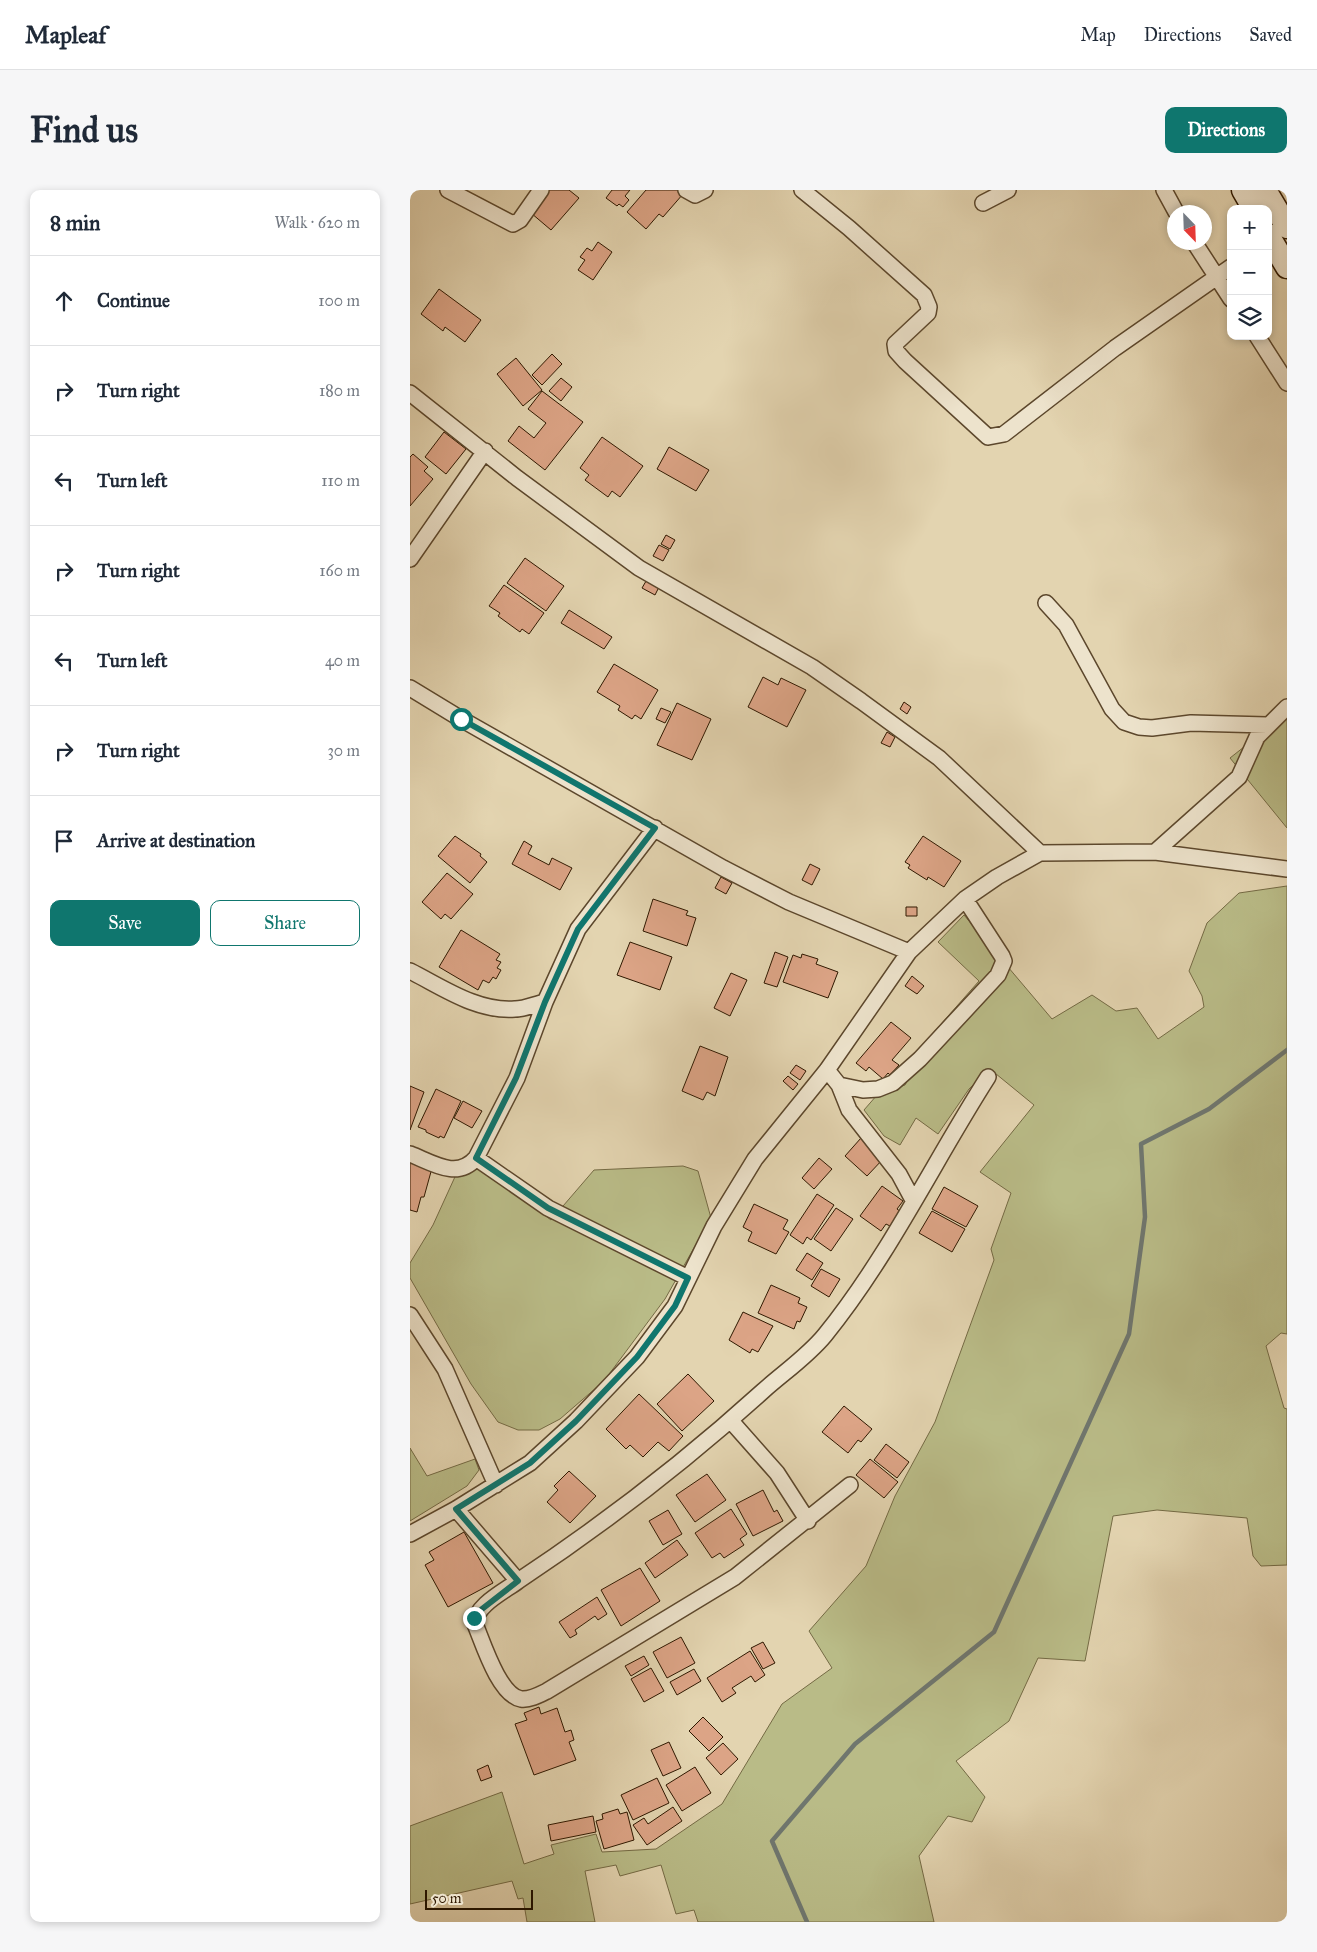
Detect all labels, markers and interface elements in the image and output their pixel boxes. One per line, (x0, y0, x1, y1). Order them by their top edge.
text: Mapleaf (25, 20, 106, 50)
text: Map (1080, 24, 1116, 46)
text: Directions (1144, 24, 1221, 46)
text: Saved (1249, 24, 1292, 46)
button: Directions (1165, 107, 1287, 153)
text: Find us (30, 109, 138, 152)
north arrow (1167, 205, 1212, 250)
map controls (1227, 205, 1272, 340)
button: + (1227, 205, 1272, 250)
text: 8 min (50, 210, 100, 236)
text: Walk · 620 m (274, 213, 360, 232)
button: − (1227, 250, 1272, 295)
icon: ahead (50, 287, 78, 315)
text: Continue (97, 289, 170, 312)
text: 100 m (318, 291, 360, 310)
button: layers (1227, 295, 1272, 340)
icon: right (50, 377, 78, 405)
text: Turn right (97, 379, 180, 402)
text: 180 m (319, 381, 360, 400)
icon: left (50, 467, 78, 495)
text: Turn left (97, 469, 167, 492)
text: 110 m (321, 471, 360, 490)
icon: right (50, 557, 78, 585)
text: Turn right (97, 559, 180, 582)
text: 160 m (319, 561, 360, 580)
icon: left (50, 647, 78, 675)
text: Turn left (97, 649, 167, 672)
text: 40 m (325, 651, 360, 670)
route start (450, 708, 473, 731)
icon: right (50, 737, 78, 765)
text: Turn right (97, 739, 180, 762)
text: 30 m (327, 741, 360, 760)
icon: arrive (50, 827, 78, 855)
text: Arrive at destination (97, 829, 255, 852)
button: Save (50, 900, 200, 946)
button: Share (210, 900, 360, 946)
route end (463, 1607, 486, 1630)
scale bar (425, 1887, 532, 1910)
text: 50 m (432, 1890, 461, 1907)

